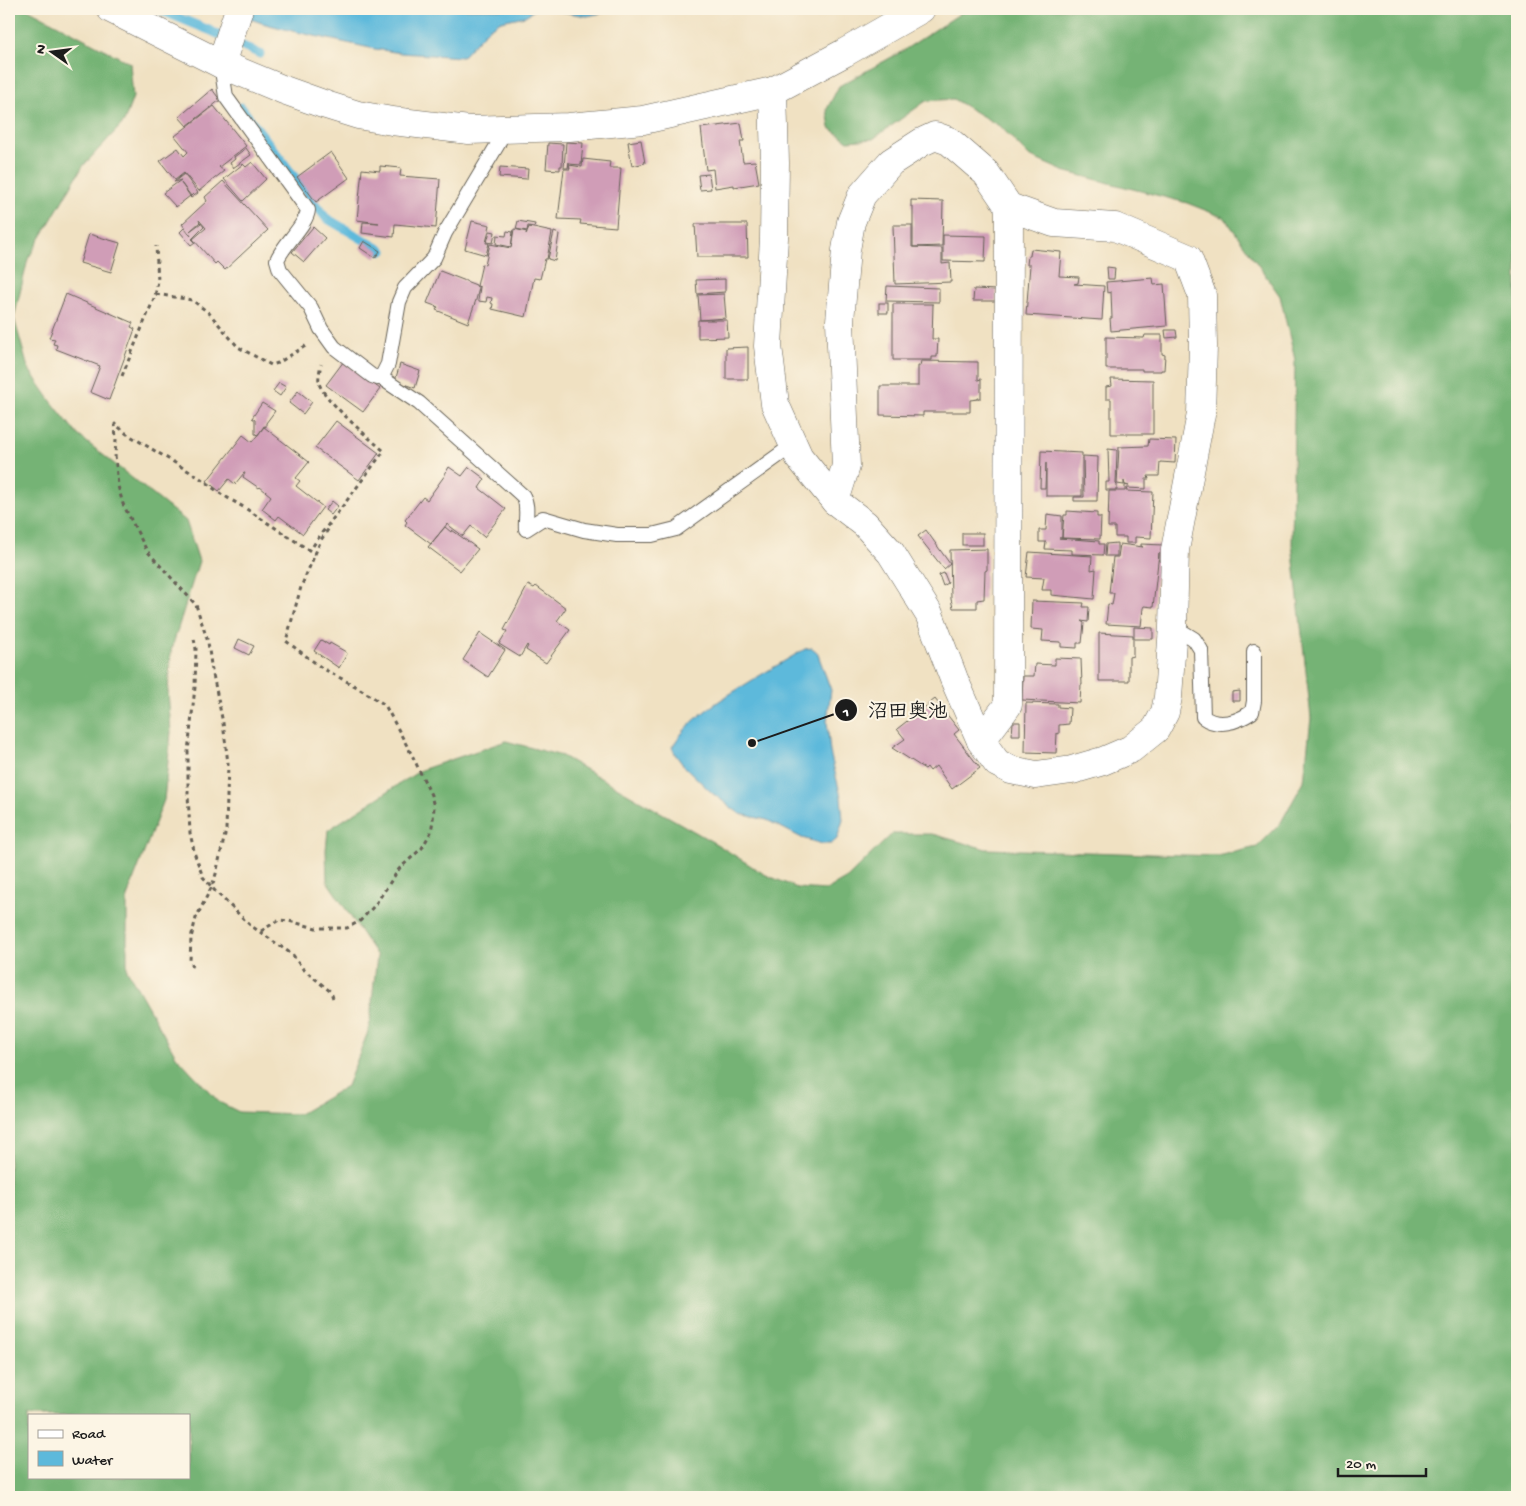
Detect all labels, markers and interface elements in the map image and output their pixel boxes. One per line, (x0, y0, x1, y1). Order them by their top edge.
north arrow (28, 28, 78, 78)
text: N (32, 43, 51, 56)
callout: 沼田奥池 (833, 693, 958, 728)
text: 沼田奥池 (868, 700, 948, 725)
text: 1 (842, 704, 849, 722)
legend (28, 1414, 190, 1478)
text: Road (72, 1426, 106, 1444)
scale bar (1338, 1446, 1426, 1478)
text: Water (72, 1452, 114, 1470)
text: 20 m (1346, 1456, 1376, 1474)

